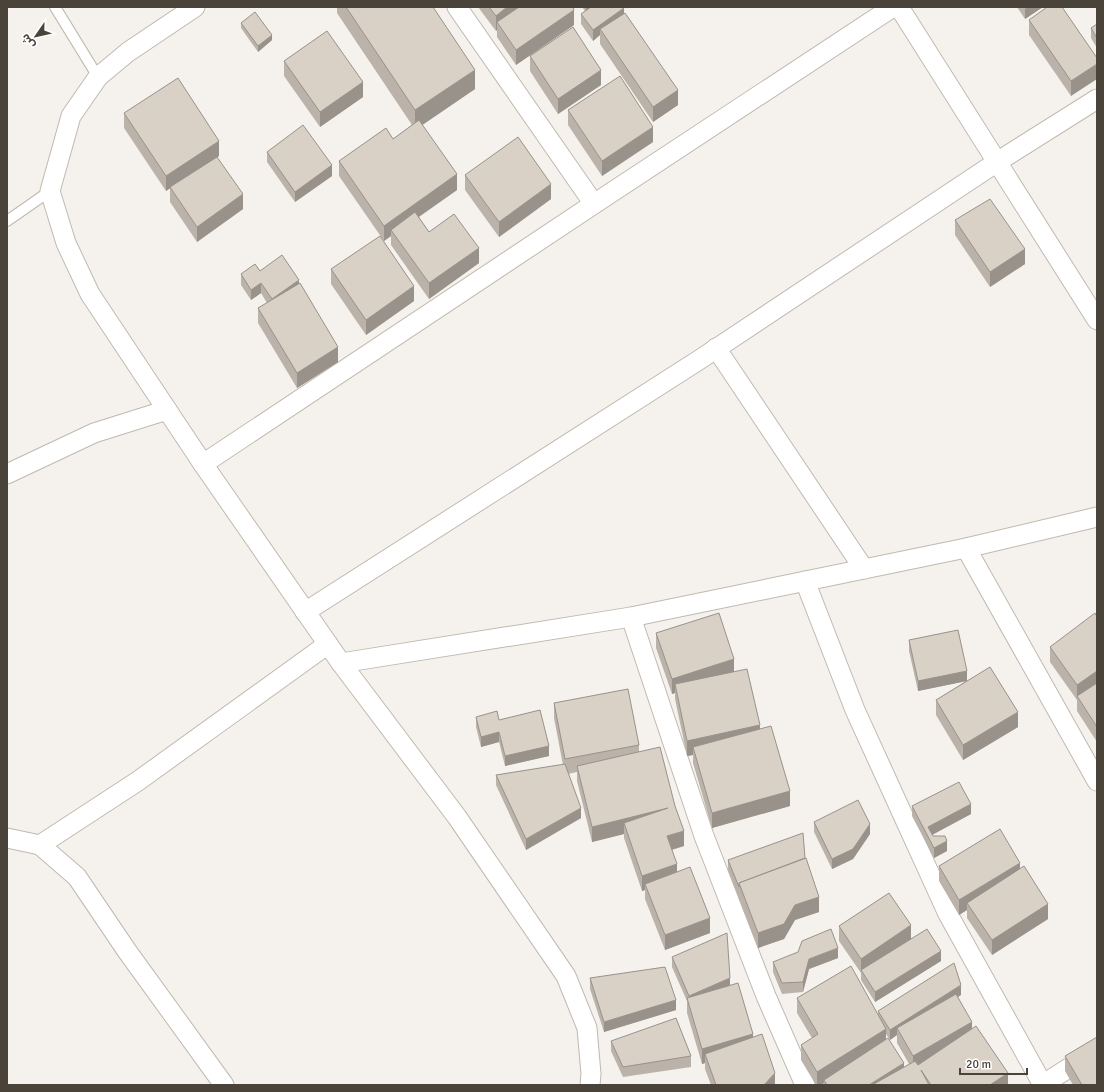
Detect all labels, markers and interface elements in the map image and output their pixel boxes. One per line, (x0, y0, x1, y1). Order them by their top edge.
north arrow (16, 16, 56, 56)
text: ش (19, 31, 38, 51)
scale bar (960, 1050, 1027, 1076)
text: 20 m (966, 1057, 991, 1072)

